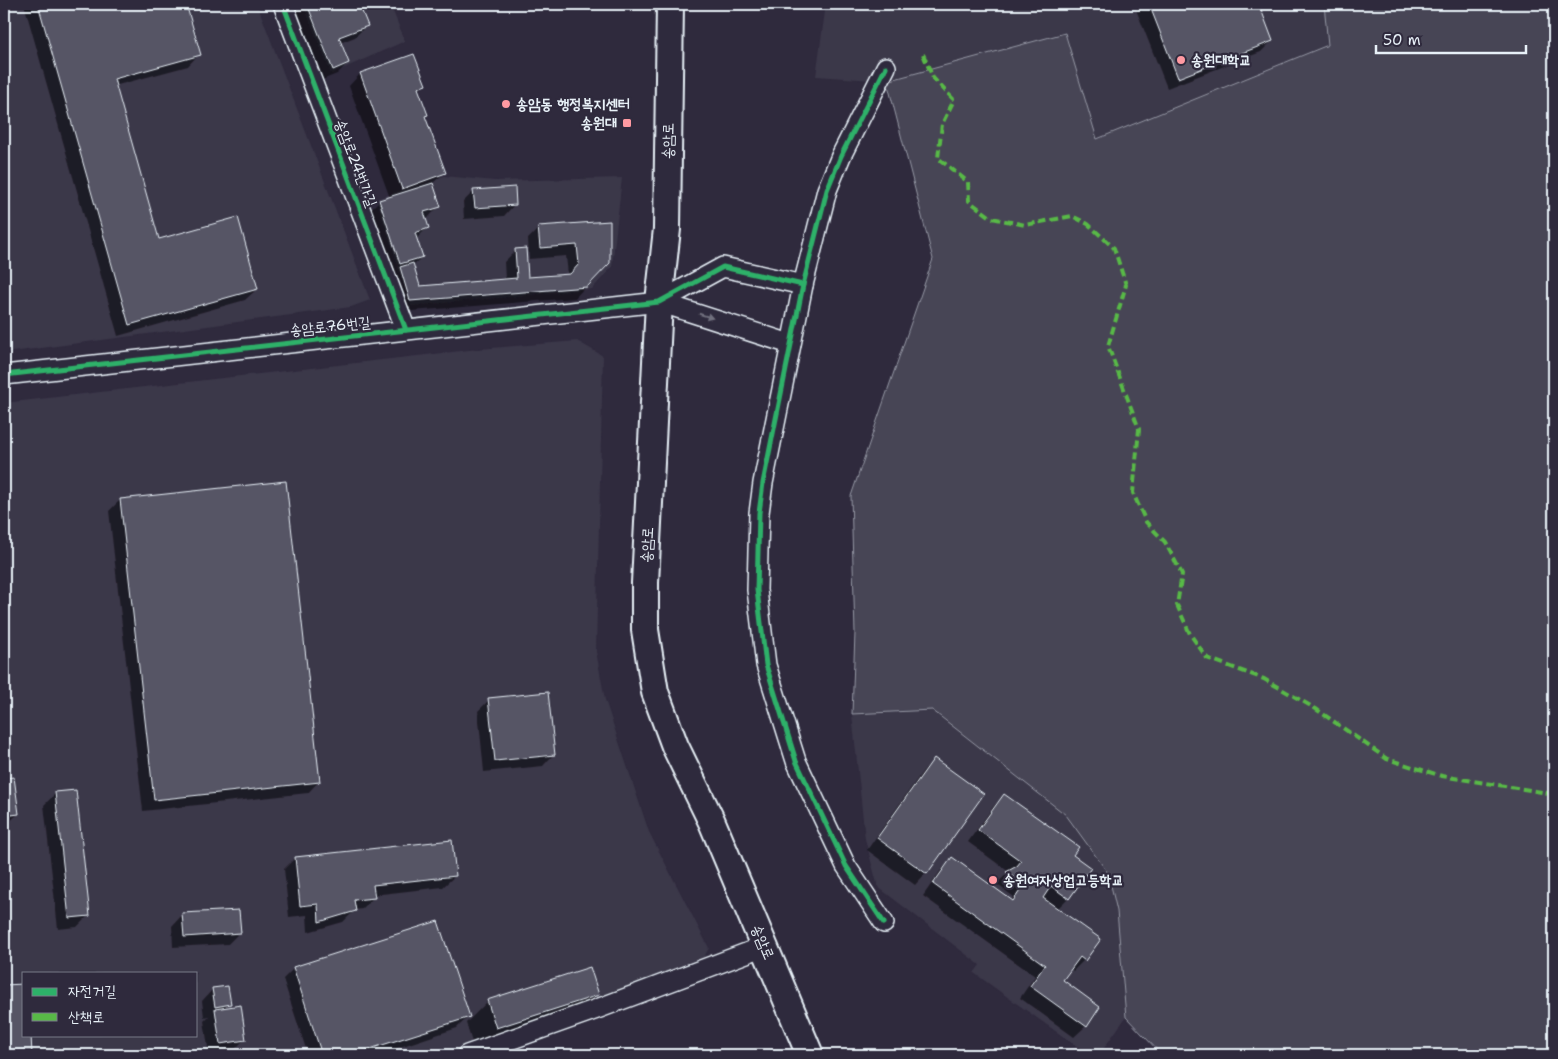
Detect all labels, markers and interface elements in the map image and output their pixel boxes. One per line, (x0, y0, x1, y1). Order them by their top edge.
scale bar (1376, 22, 1526, 54)
text: 50 m (1383, 30, 1421, 50)
place label: 송원대학교 (1191, 50, 1251, 70)
marker: 송원대학교 (1175, 54, 1187, 66)
place label: 송암동 행정복지센터 (516, 94, 630, 114)
marker: 송암동 행정복지센터 (500, 98, 512, 110)
place label: 송원대 (581, 113, 617, 133)
street label: 송암로24번가길 (330, 116, 382, 210)
marker: 송원대 (621, 117, 633, 129)
street label: 송암로 (658, 123, 678, 159)
street label: 송암로76번길 (289, 312, 371, 340)
one-way arrow (698, 313, 713, 321)
street label: 송암로 (636, 526, 658, 564)
place label: 송원여자상업고등학교 (1003, 870, 1124, 890)
marker: 송원여자상업고등학교 (987, 874, 999, 886)
street label: 송암로 (747, 921, 779, 963)
legend (22, 972, 198, 1036)
text: 자전거길 (68, 981, 116, 1001)
text: 산책로 (68, 1007, 104, 1027)

